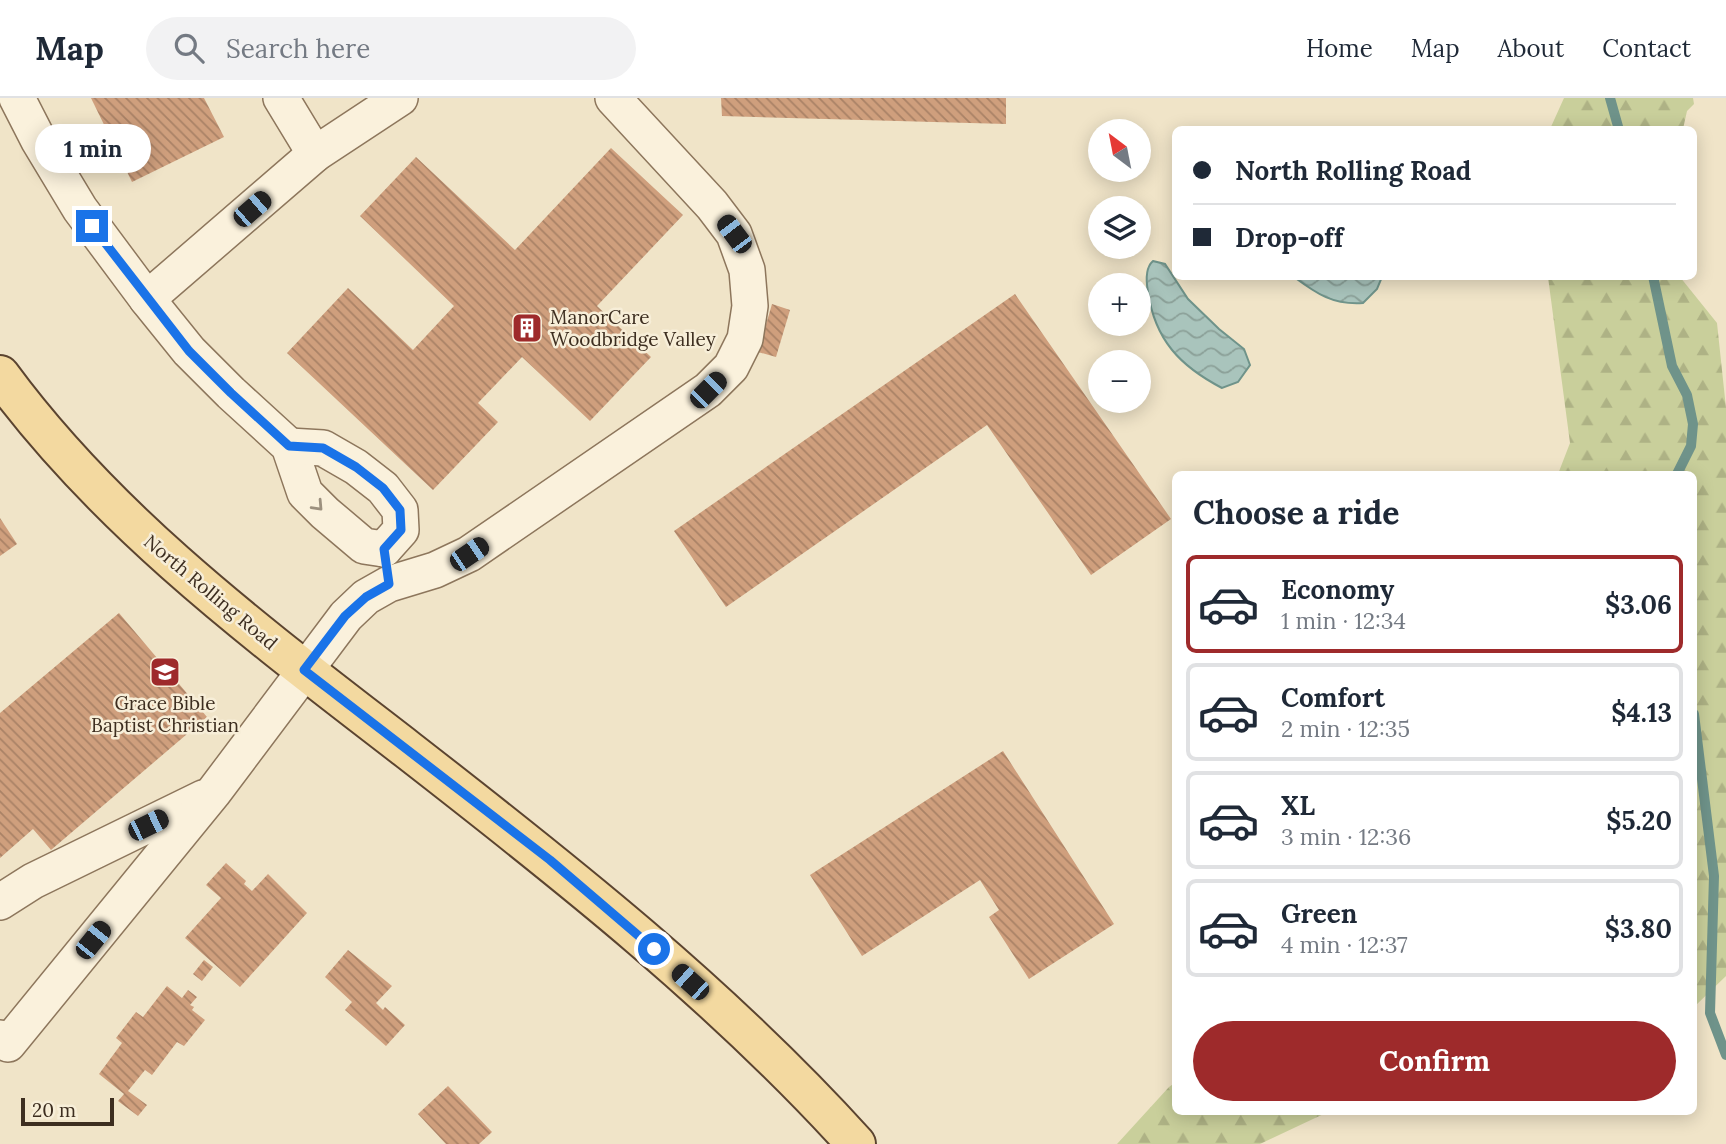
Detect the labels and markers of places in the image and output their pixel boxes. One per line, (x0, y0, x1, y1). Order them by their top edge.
place label: ManorCare Woodbridge Valley (550, 305, 716, 351)
building icon: ManorCare Woodbridge Valley (510, 311, 544, 345)
school or university icon: Grace Bible Baptist Christian (148, 655, 182, 689)
place label: Grace Bible Baptist Christian (91, 691, 239, 737)

